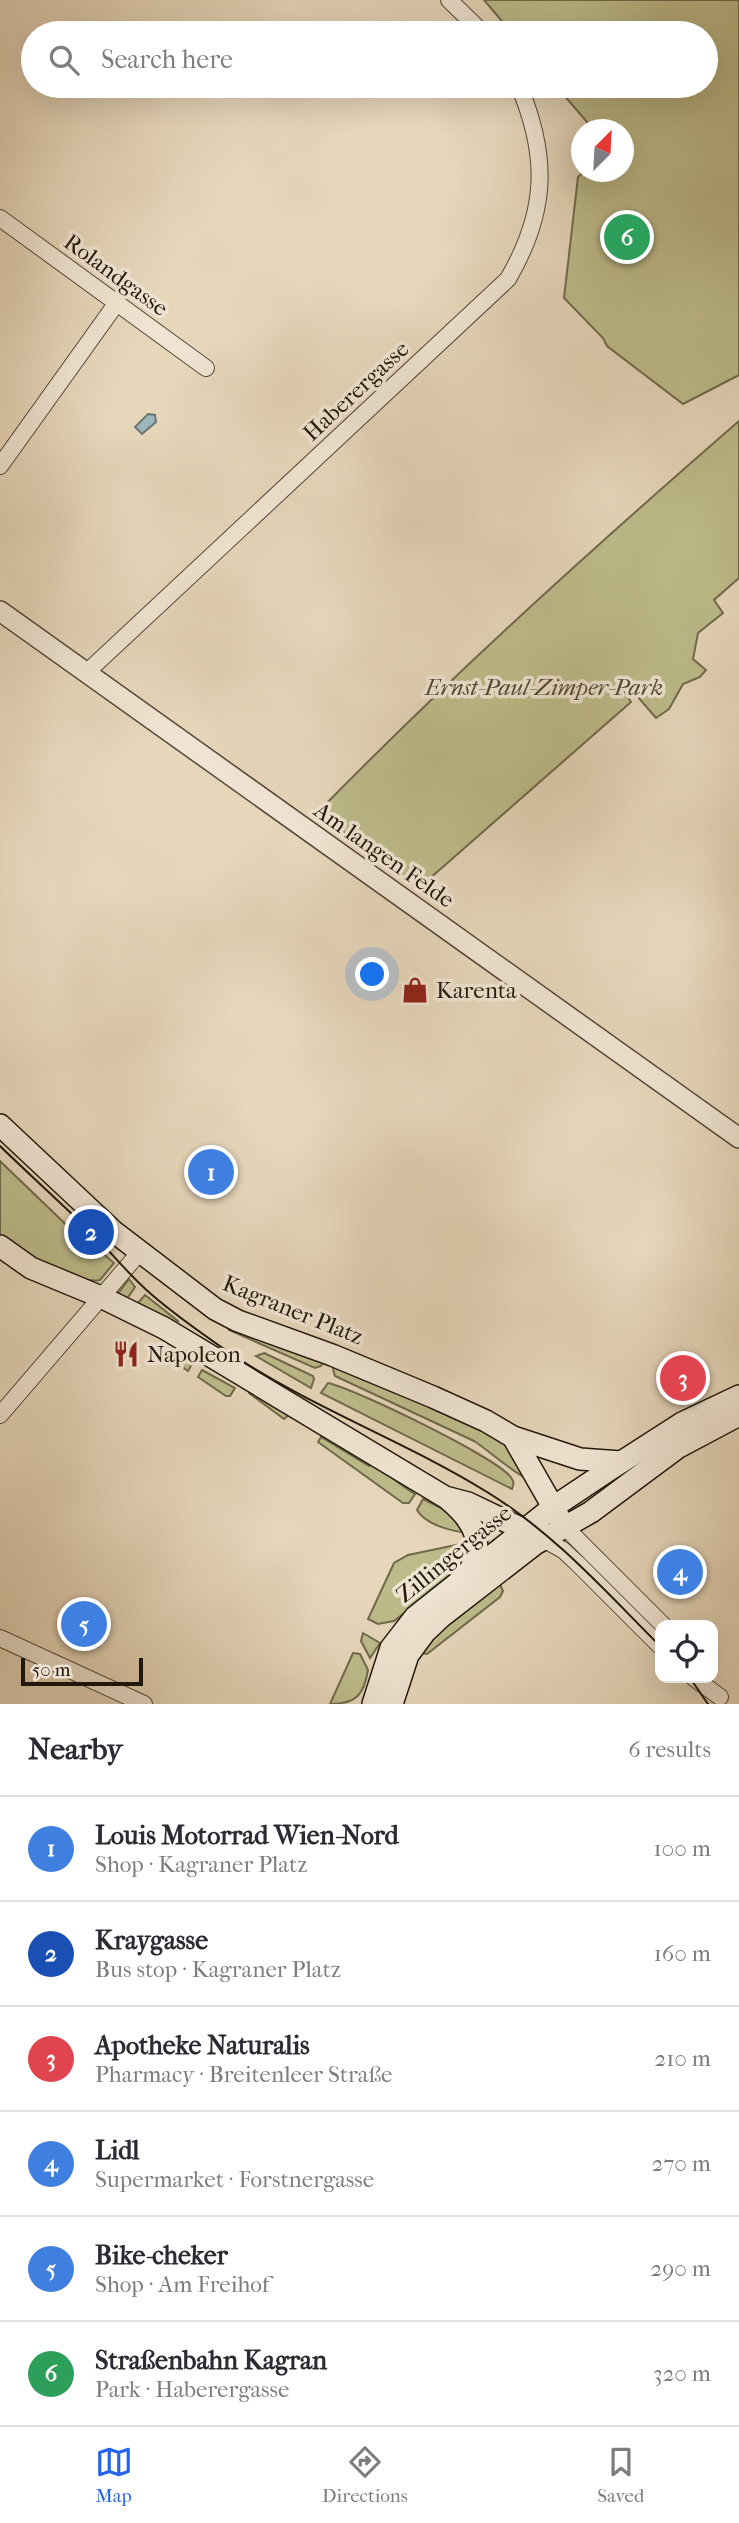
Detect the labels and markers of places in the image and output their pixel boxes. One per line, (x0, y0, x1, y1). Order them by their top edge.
pin: 6 (604, 211, 650, 263)
shop icon: Karenta (400, 975, 430, 1005)
place label: Karenta (436, 977, 517, 1004)
pin: 1 (188, 1146, 234, 1198)
pin: 2 (68, 1206, 114, 1258)
restaurant icon: Napoleon (111, 1339, 141, 1369)
place label: Napoleon (147, 1341, 242, 1368)
pin: 3 (660, 1352, 706, 1404)
pin: 4 (657, 1546, 703, 1598)
pin: 5 (61, 1598, 107, 1650)

